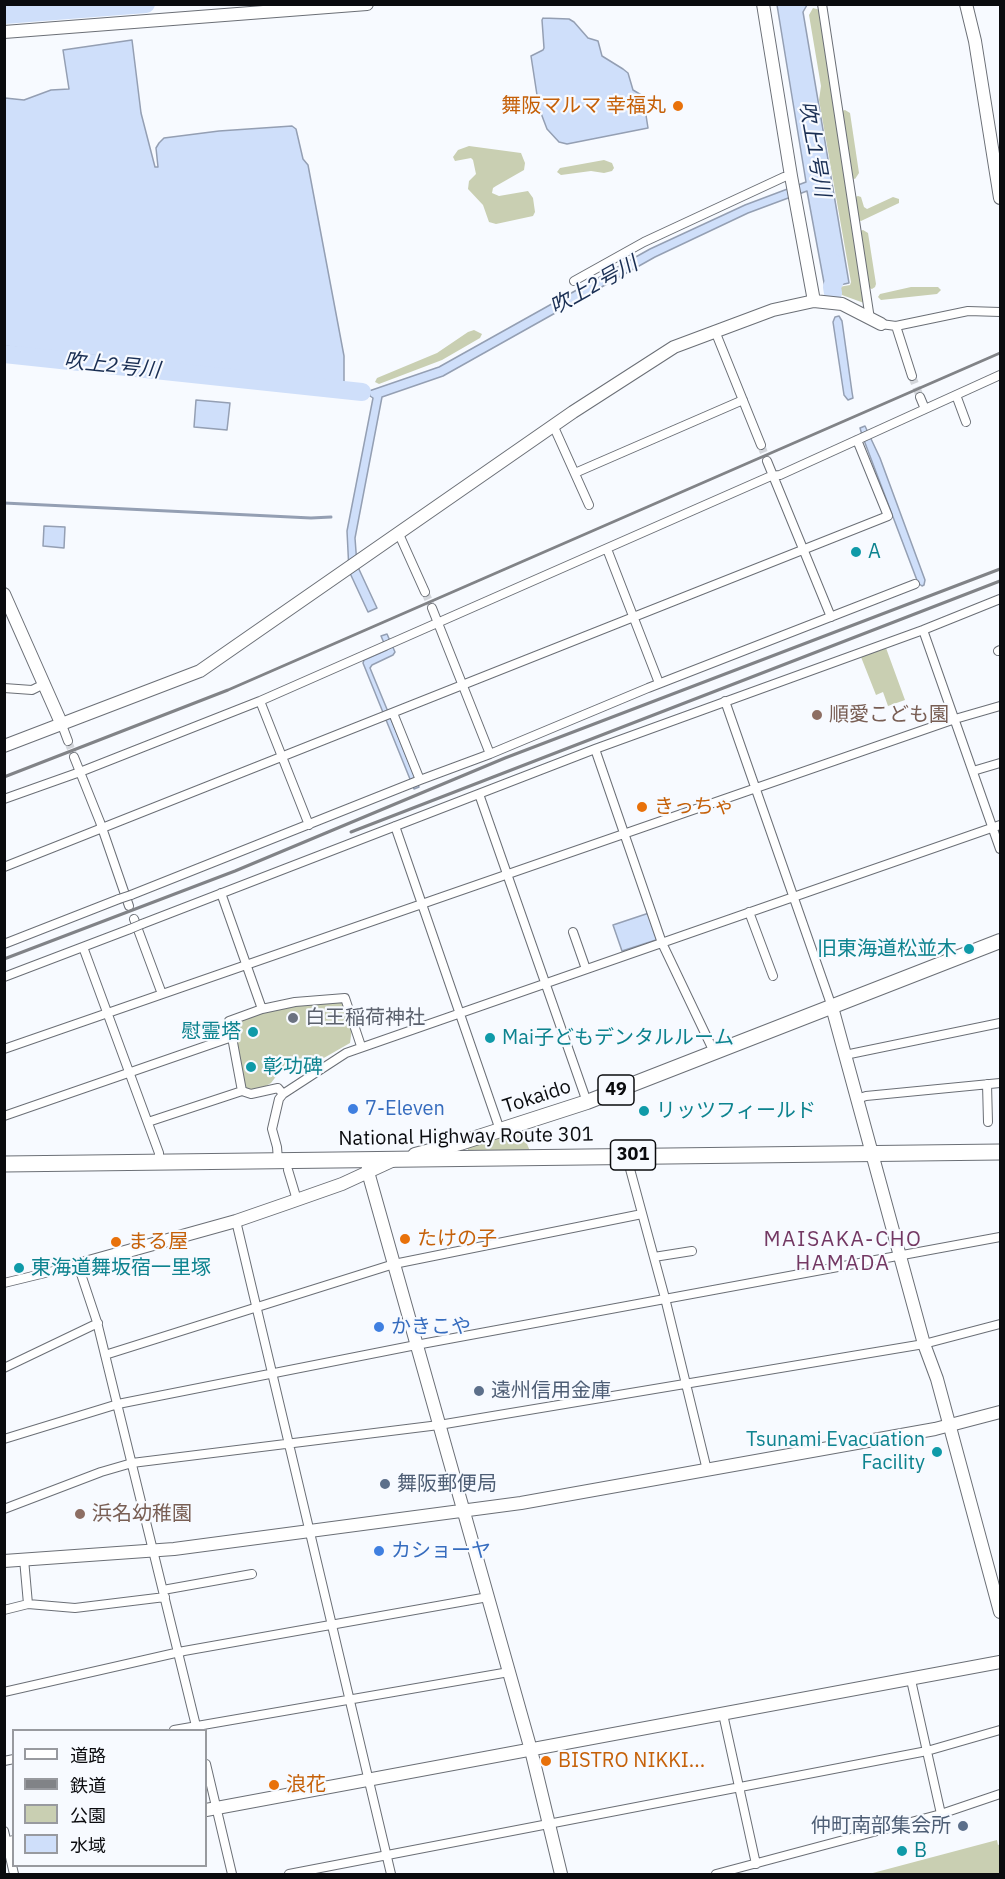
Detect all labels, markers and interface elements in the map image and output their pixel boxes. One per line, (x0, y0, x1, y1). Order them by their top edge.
place label: 舞阪マルマ 幸福丸 (501, 94, 666, 118)
marker: 舞阪マルマ 幸福丸 (671, 99, 685, 113)
water label: 吹上1号川 (793, 99, 835, 199)
water label: 吹上2号川 (546, 252, 642, 320)
water label: 吹上2号川 (63, 348, 161, 384)
place label: A (868, 540, 881, 564)
marker: A (849, 545, 863, 559)
place label: 順愛こども園 (829, 703, 949, 727)
marker: 順愛こども園 (810, 708, 824, 722)
place label: きっちゃ (654, 795, 734, 819)
marker: きっちゃ (635, 800, 649, 814)
place label: 旧東海道松並木 (817, 937, 957, 961)
marker: 旧東海道松並木 (962, 942, 976, 956)
place label: 白王稲荷神社 (305, 1006, 425, 1030)
marker: 白王稲荷神社 (286, 1011, 300, 1025)
place label: 慰霊塔 (181, 1020, 241, 1044)
marker: 慰霊塔 (246, 1025, 260, 1039)
place label: Mai子どもデンタルルーム (502, 1026, 734, 1050)
marker: Mai子どもデンタルルーム (483, 1031, 497, 1045)
place label: 彰功碑 (263, 1055, 323, 1079)
marker: 彰功碑 (244, 1060, 258, 1074)
street label: Tokaido (500, 1075, 574, 1119)
road number: 49 (598, 1075, 634, 1105)
place label: 7-Eleven (365, 1097, 445, 1121)
place label: リッツフィールド (656, 1099, 816, 1123)
marker: 7-Eleven (346, 1102, 360, 1116)
marker: リッツフィールド (637, 1104, 651, 1118)
street label: National Highway Route 301 (338, 1123, 594, 1151)
road number: 301 (610, 1140, 656, 1170)
place label: たけの子 (417, 1227, 497, 1251)
district label: MAISAKA-CHO HAMADA (764, 1227, 922, 1277)
place label: まる屋 (128, 1230, 188, 1254)
marker: たけの子 (398, 1232, 412, 1246)
marker: まる屋 (109, 1235, 123, 1249)
place label: 東海道舞坂宿一里塚 (31, 1256, 211, 1280)
marker: 東海道舞坂宿一里塚 (12, 1261, 26, 1275)
place label: かきこや (391, 1315, 471, 1339)
marker: かきこや (372, 1320, 386, 1334)
place label: 遠州信用金庫 (491, 1379, 611, 1403)
marker: 遠州信用金庫 (472, 1384, 486, 1398)
place label: Tsunami Evacuation Facility (746, 1428, 925, 1475)
marker: Tsunami Evacuation Facility (930, 1445, 944, 1459)
place label: 舞阪郵便局 (397, 1472, 497, 1496)
marker: 舞阪郵便局 (378, 1477, 392, 1491)
place label: 浜名幼稚園 (92, 1502, 192, 1526)
marker: 浜名幼稚園 (73, 1507, 87, 1521)
place label: カショーヤ (391, 1539, 491, 1563)
marker: カショーヤ (372, 1544, 386, 1558)
legend (12, 1729, 207, 1867)
text: 道路 (70, 1744, 106, 1767)
place label: BISTRO NIKKI... (558, 1749, 705, 1773)
marker: BISTRO NIKKI... (539, 1754, 553, 1768)
place label: 浪花 (286, 1773, 326, 1797)
text: 鉄道 (70, 1774, 106, 1797)
marker: 浪花 (267, 1778, 281, 1792)
text: 公園 (70, 1804, 106, 1827)
place label: 仲町南部集会所 (811, 1814, 951, 1838)
marker: 仲町南部集会所 (956, 1819, 970, 1833)
text: 水域 (70, 1834, 106, 1857)
place label: B (914, 1839, 927, 1863)
marker: B (895, 1844, 909, 1858)

